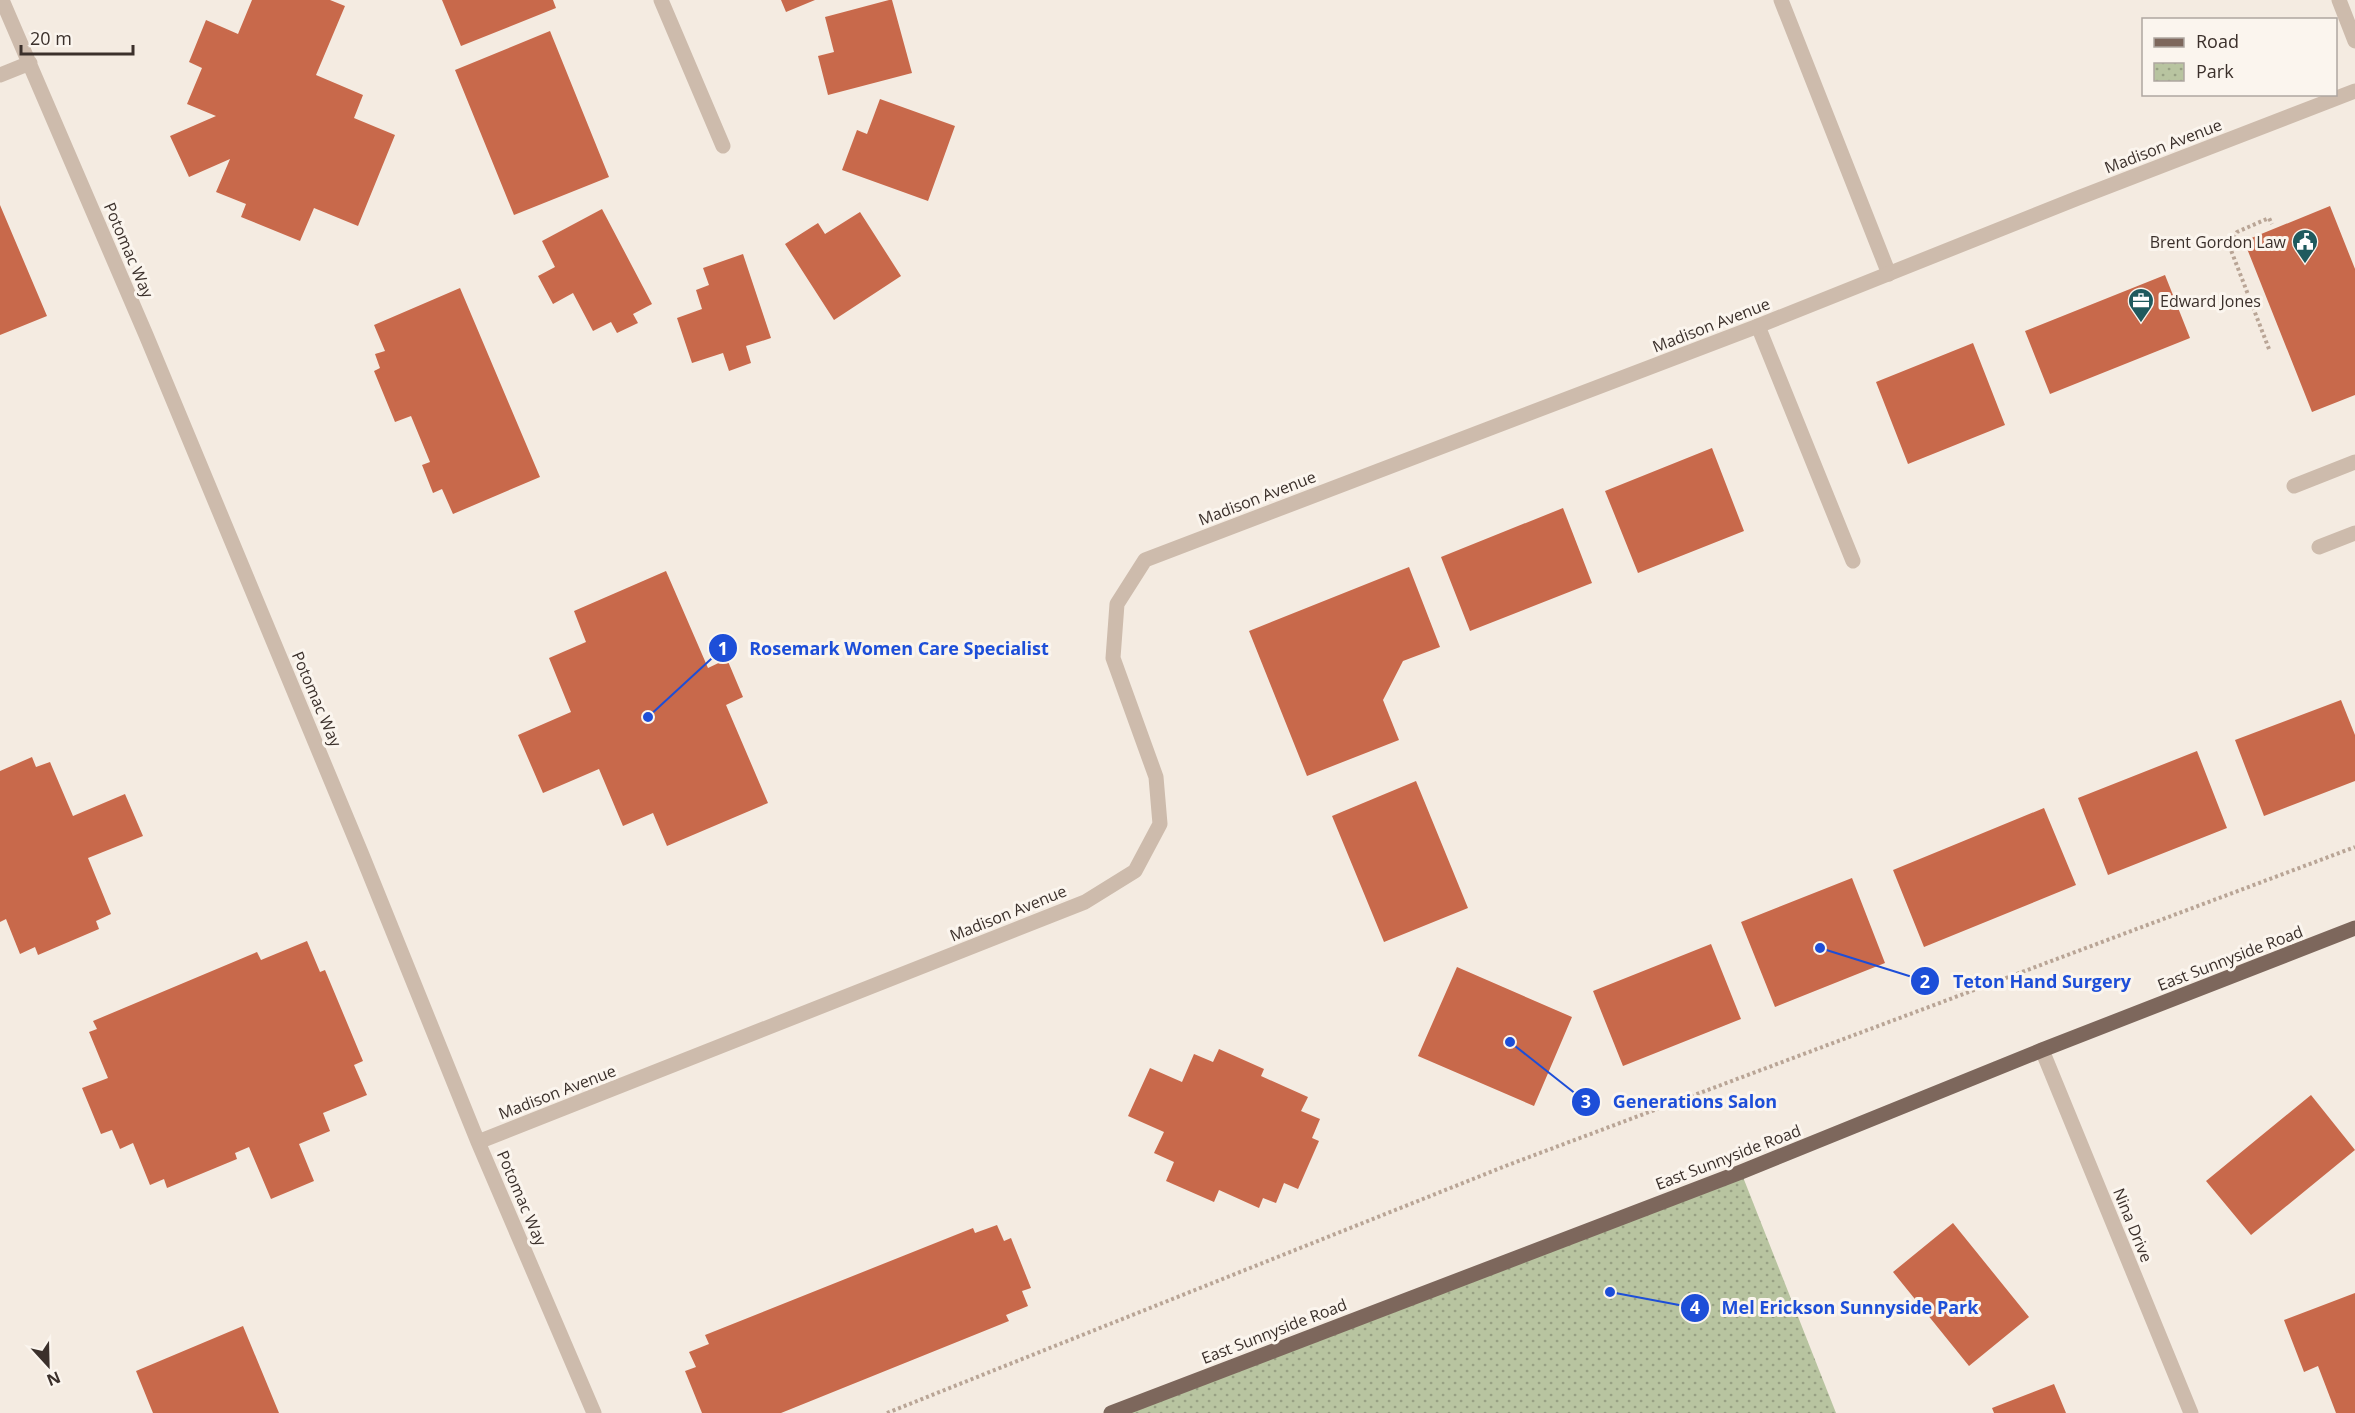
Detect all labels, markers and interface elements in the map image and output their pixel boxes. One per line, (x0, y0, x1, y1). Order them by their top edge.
scale bar (21, 18, 134, 56)
legend (2142, 18, 2337, 96)
text: 20 m (30, 26, 72, 50)
text: Road (2196, 29, 2239, 53)
text: Park (2196, 59, 2234, 83)
street label: Madison Avenue (2101, 114, 2225, 178)
street label: Potomac Way (99, 199, 159, 302)
public building icon: Brent Gordon Law (2290, 227, 2320, 265)
place label: Brent Gordon Law (2150, 231, 2287, 253)
office icon: Edward Jones (2126, 286, 2156, 324)
place label: Edward Jones (2160, 290, 2261, 312)
street label: Madison Avenue (1649, 293, 1773, 357)
street label: Madison Avenue (1195, 466, 1319, 530)
callout: Rosemark Women Care Specialist (708, 630, 1061, 666)
text: 1 (718, 636, 728, 660)
text: Rosemark Women Care Specialist (749, 636, 1049, 660)
street label: Potomac Way (287, 648, 347, 751)
street label: Madison Avenue (946, 880, 1070, 946)
street label: East Sunnyside Road (2154, 920, 2306, 996)
callout: Teton Hand Surgery (1910, 963, 2143, 999)
text: 2 (1920, 969, 1930, 993)
text: Teton Hand Surgery (1953, 969, 2132, 993)
street label: Madison Avenue (495, 1060, 619, 1124)
callout: Generations Salon (1571, 1084, 1789, 1120)
text: 3 (1581, 1089, 1591, 1113)
text: Generations Salon (1613, 1089, 1777, 1113)
street label: East Sunnyside Road (1652, 1119, 1804, 1195)
street label: Potomac Way (492, 1147, 552, 1250)
street label: Nina Drive (2108, 1185, 2158, 1265)
callout: Mel Erickson Sunnyside Park (1680, 1290, 1991, 1326)
street label: East Sunnyside Road (1198, 1293, 1350, 1369)
text: 4 (1690, 1295, 1700, 1319)
text: Mel Erickson Sunnyside Park (1722, 1295, 1979, 1319)
north arrow (18, 1335, 78, 1395)
text: N (43, 1366, 64, 1392)

